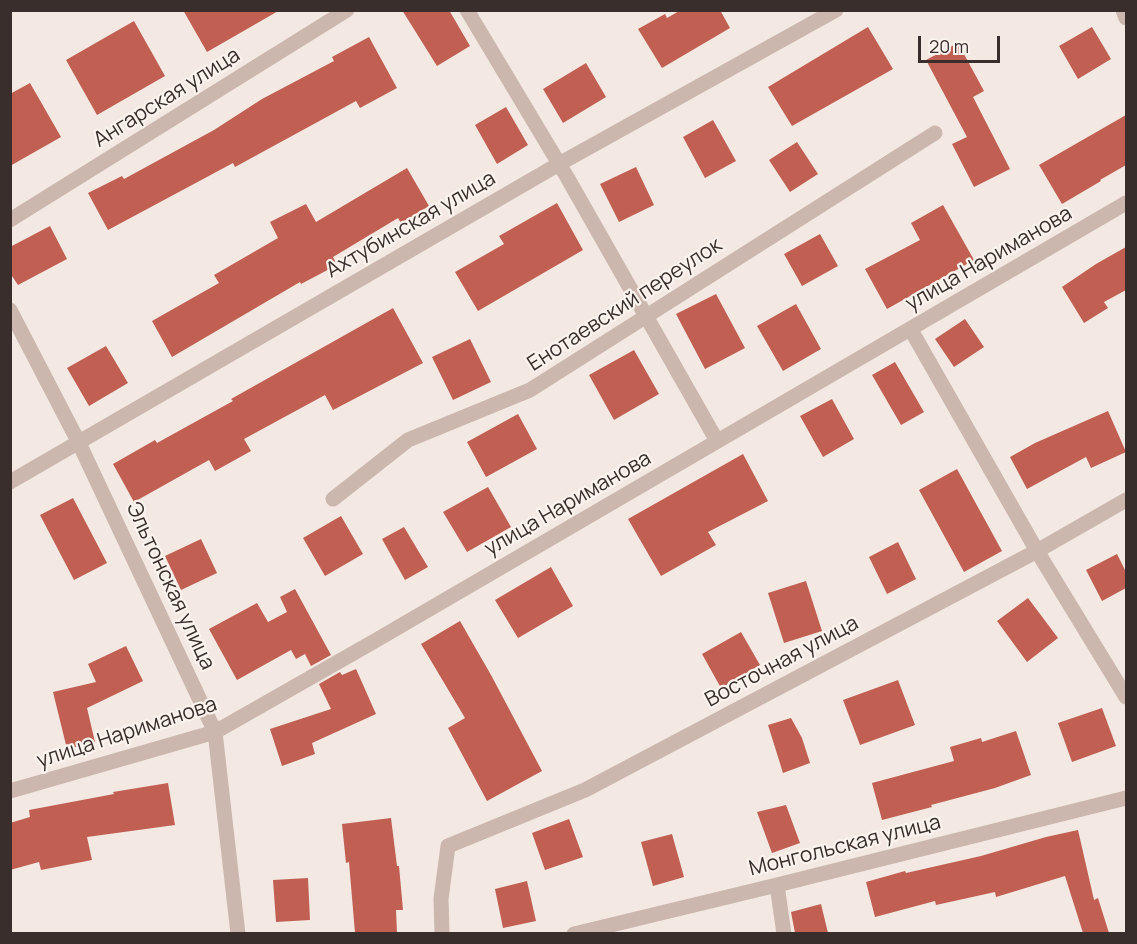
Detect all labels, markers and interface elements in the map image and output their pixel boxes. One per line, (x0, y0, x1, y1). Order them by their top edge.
scale bar (921, 24, 1004, 62)
text: 20 m (929, 34, 969, 58)
street label: Ангарская улица (89, 43, 245, 153)
street label: Ахтубинская улица (322, 166, 500, 284)
street label: улица Нариманова (901, 201, 1077, 317)
street label: Енотаевский переулок (523, 233, 727, 377)
street label: улица Нариманова (480, 446, 656, 562)
street label: Эльтонская улица (120, 498, 220, 674)
street label: Восточная улица (701, 611, 863, 713)
street label: улица Нариманова (34, 692, 220, 774)
street label: Монгольская улица (747, 810, 943, 882)

